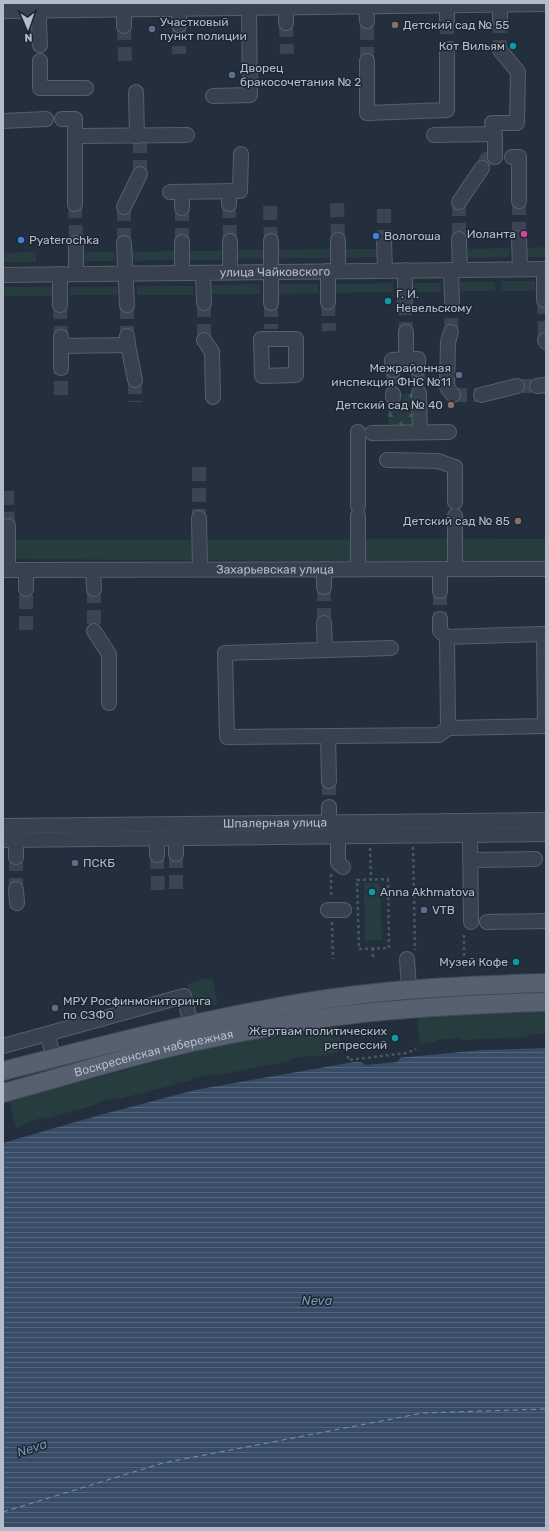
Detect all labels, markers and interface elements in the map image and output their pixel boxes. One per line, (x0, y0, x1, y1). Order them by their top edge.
north arrow (8, 8, 48, 48)
place label: Участковый пункт полиции (160, 15, 247, 43)
place label: Детский сад № 55 (403, 18, 509, 32)
marker: Детский сад № 55 (390, 20, 400, 30)
marker: Участковый пункт полиции (147, 24, 157, 34)
text: N (24, 31, 33, 44)
place label: Кот Вильям (439, 39, 505, 53)
marker: Кот Вильям (508, 41, 518, 51)
place label: Дворец бракосочетания № 2 (240, 61, 361, 89)
marker: Дворец бракосочетания № 2 (227, 70, 237, 80)
place label: Иоланта (467, 227, 516, 241)
place label: Вологоша (384, 229, 441, 243)
marker: Иоланта (519, 229, 529, 239)
marker: Вологоша (371, 231, 381, 241)
place label: Pyaterochka (29, 233, 99, 247)
marker: Pyaterochka (16, 235, 26, 245)
street label: улица Чайковского (220, 264, 331, 280)
place label: Г. И. Невельскому (396, 287, 472, 315)
marker: Г. И. Невельскому (383, 296, 393, 306)
place label: Межрайонная инспекция ФНС №11 (331, 361, 451, 389)
marker: Межрайонная инспекция ФНС №11 (454, 370, 464, 380)
place label: Детский сад № 40 (336, 398, 443, 412)
marker: Детский сад № 40 (446, 400, 456, 410)
place label: Детский сад № 85 (403, 514, 510, 528)
marker: Детский сад № 85 (513, 516, 523, 526)
street label: Захарьевская улица (216, 562, 334, 577)
street label: Шпалерная улица (223, 815, 327, 831)
place label: ПСКБ (83, 856, 115, 870)
marker: ПСКБ (70, 858, 80, 868)
place label: Anna Akhmatova (380, 885, 475, 899)
marker: Anna Akhmatova (367, 887, 377, 897)
place label: VTB (432, 903, 455, 917)
marker: VTB (419, 905, 429, 915)
place label: Музей Кофе (439, 955, 508, 969)
marker: Музей Кофе (511, 957, 521, 967)
place label: МРУ Росфинмониторинга по СЗФО (63, 994, 211, 1022)
marker: МРУ Росфинмониторинга по СЗФО (50, 1003, 60, 1013)
place label: Жертвам политических репрессий (249, 1024, 388, 1052)
street label: Воскресенская набережная (73, 1027, 234, 1080)
marker: Жертвам политических репрессий (390, 1033, 400, 1043)
water label: Neva (302, 1293, 333, 1308)
water label: Neva (15, 1436, 49, 1460)

